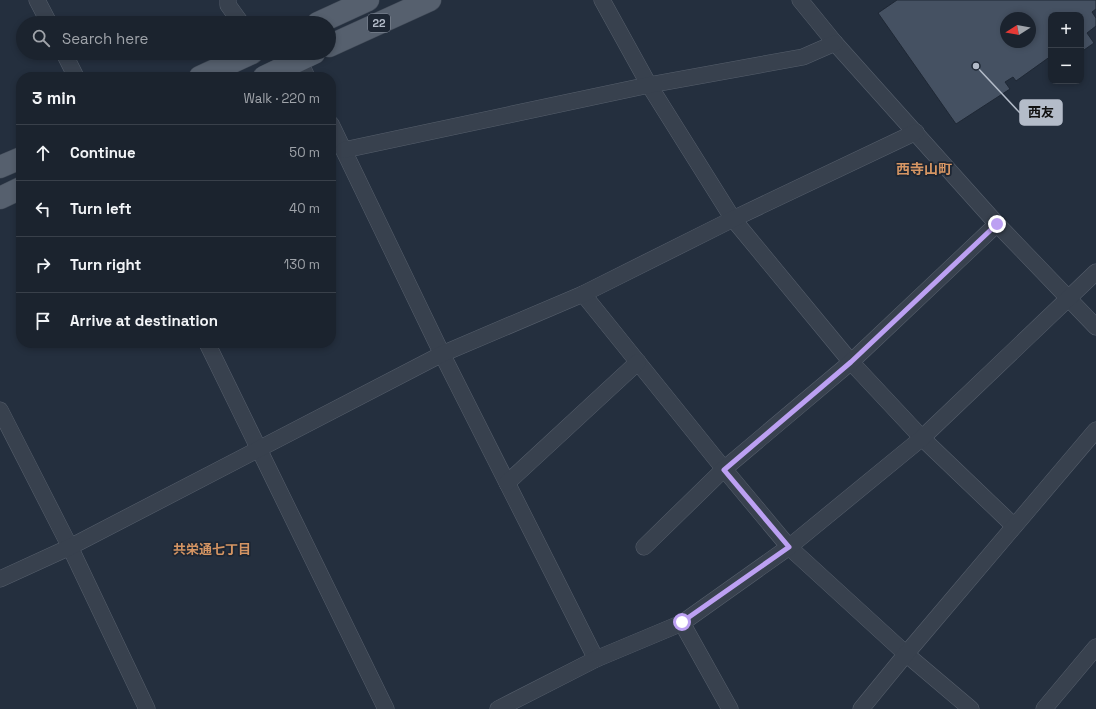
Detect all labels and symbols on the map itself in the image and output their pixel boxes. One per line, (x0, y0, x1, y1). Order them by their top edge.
north arrow (1000, 12, 1036, 48)
road number: 22 (368, 14, 390, 32)
callout: 西友 (1020, 100, 1062, 125)
text: 西友 (1028, 104, 1054, 121)
district label: 西寺山町 (896, 160, 952, 178)
route end (988, 215, 1006, 233)
district label: 共栄通七丁目 (173, 541, 251, 558)
route start (673, 613, 691, 631)

